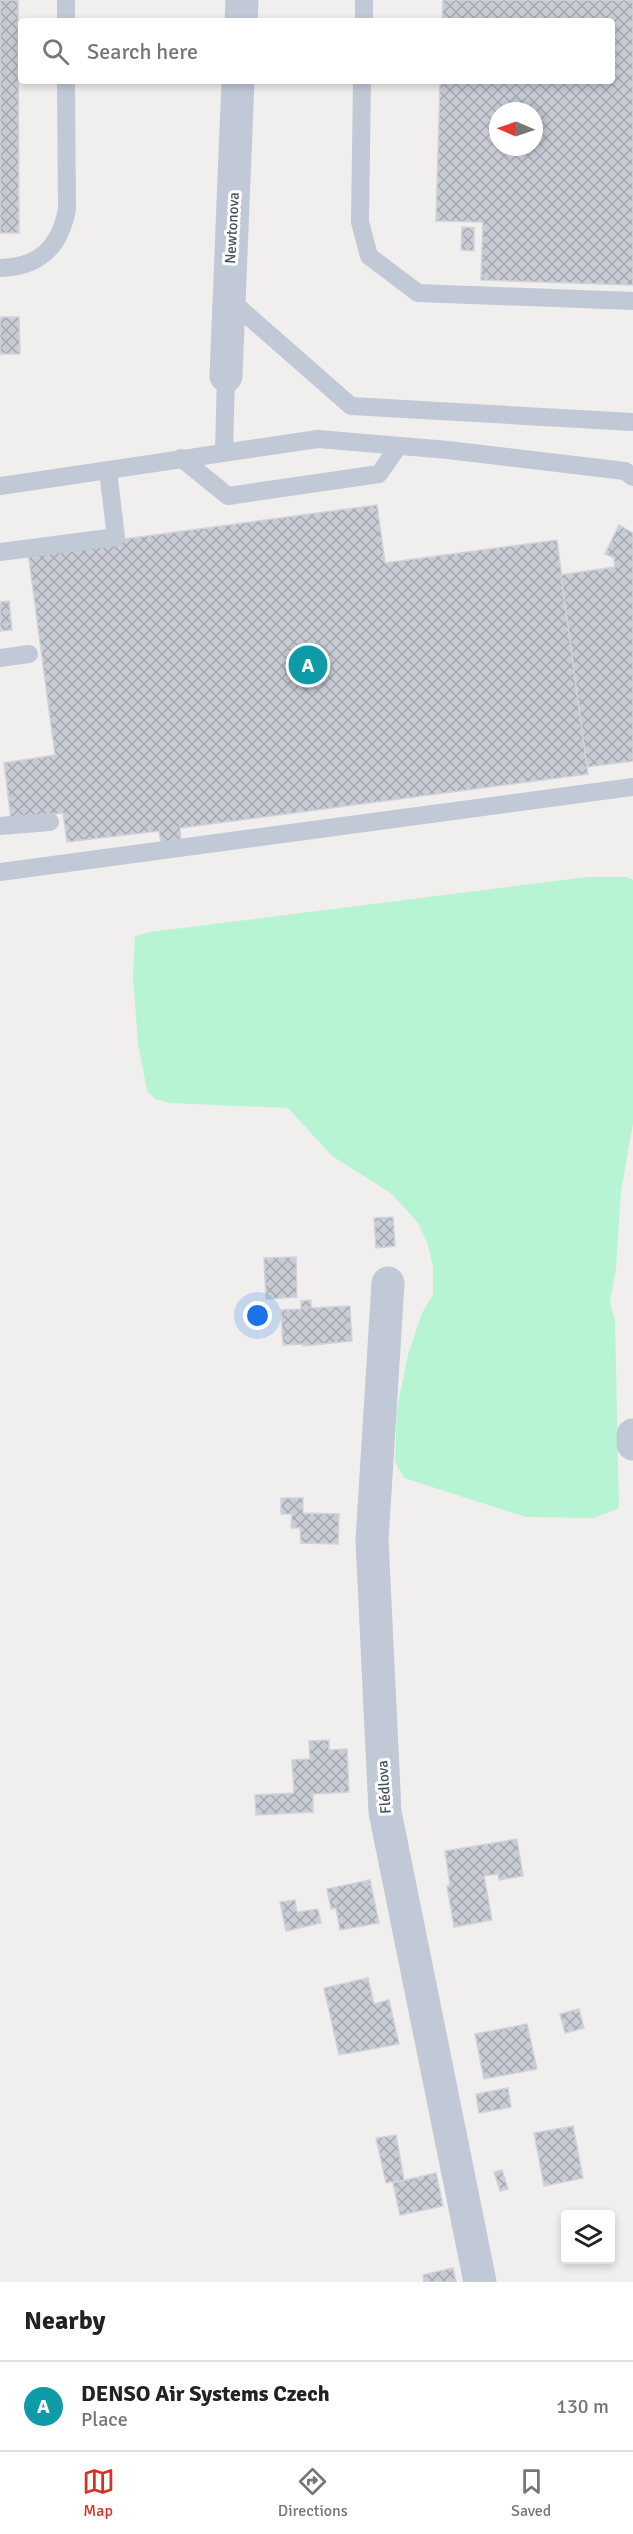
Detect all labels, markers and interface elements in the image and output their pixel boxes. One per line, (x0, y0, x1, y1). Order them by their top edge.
search box (18, 18, 615, 84)
icon: search (39, 35, 72, 68)
text: Search here (87, 38, 198, 65)
north arrow (489, 102, 543, 156)
street label: Newtonova (221, 192, 243, 264)
pin: A (288, 642, 328, 688)
your location (243, 1301, 272, 1330)
street label: Flédlova (373, 1760, 395, 1814)
map controls (561, 2210, 615, 2264)
button: layers (561, 2210, 615, 2264)
text: Nearby (24, 2305, 105, 2337)
text: DENSO Air Systems Czech (81, 2380, 330, 2407)
text: A (37, 2394, 50, 2419)
text: 130 m (556, 2394, 609, 2419)
text: Place (81, 2407, 128, 2432)
tab: Map (82, 2465, 115, 2521)
tab: Directions (278, 2465, 348, 2521)
tab: Saved (511, 2465, 551, 2521)

